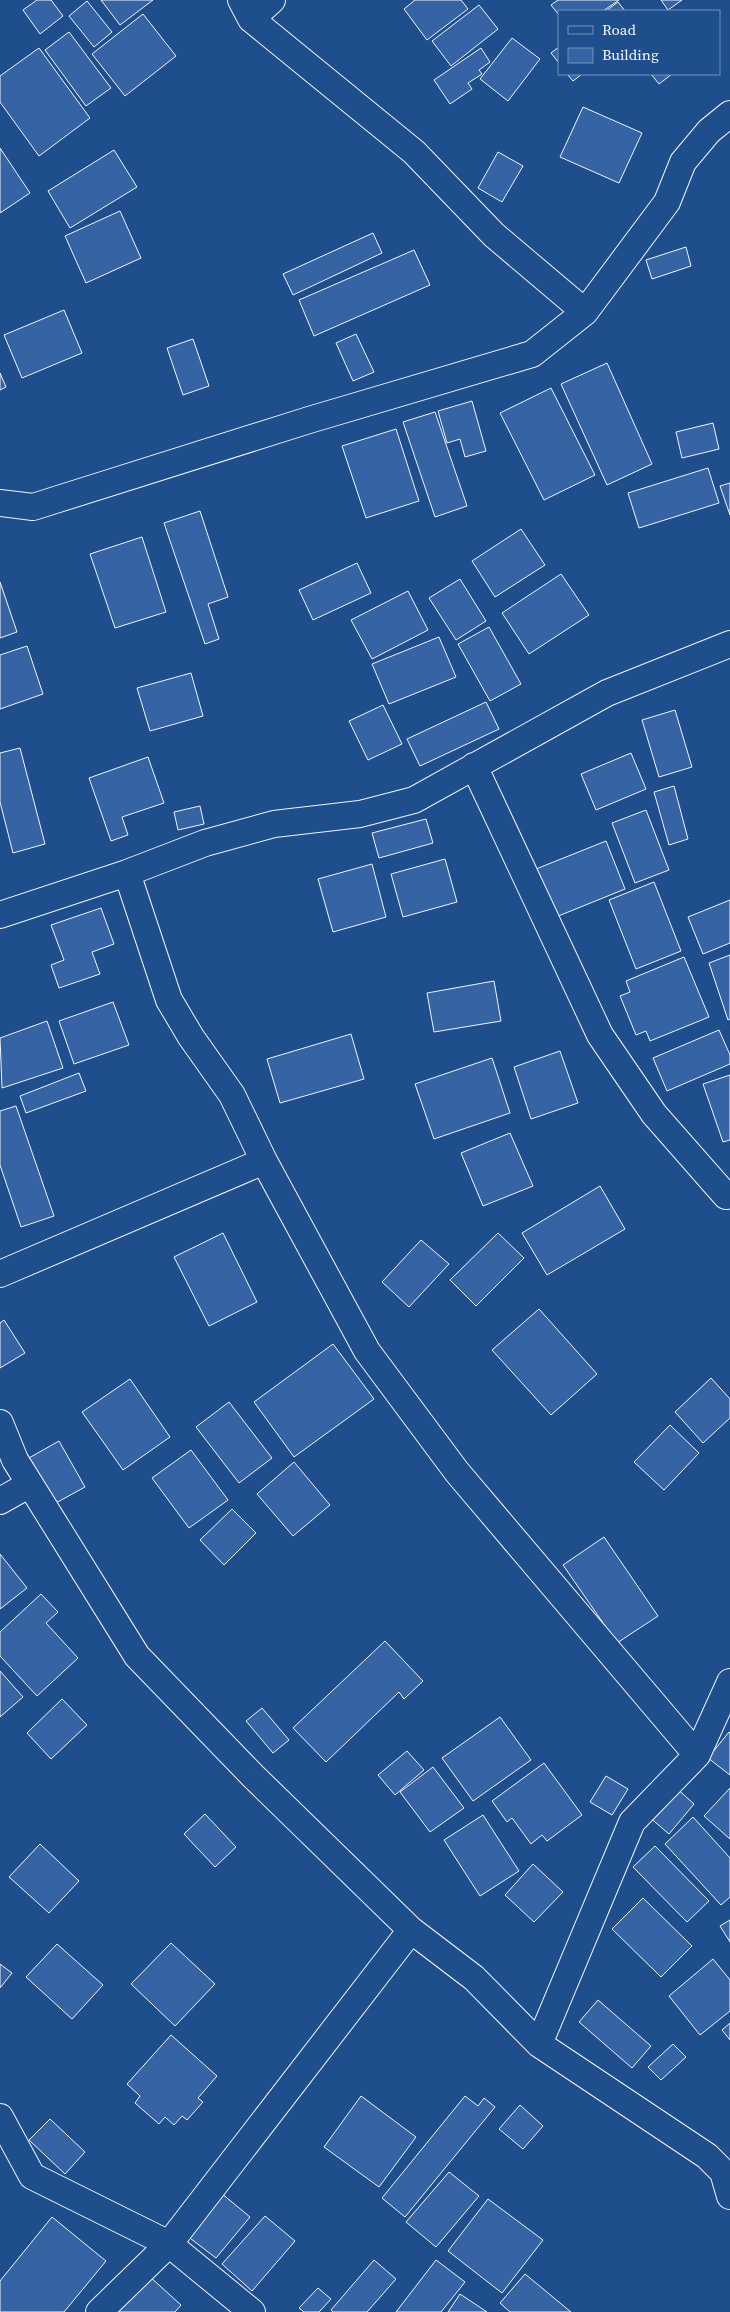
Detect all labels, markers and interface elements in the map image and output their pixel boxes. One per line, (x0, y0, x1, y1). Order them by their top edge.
legend (558, 10, 720, 75)
text: Road (602, 19, 636, 40)
text: Building (602, 44, 659, 65)

